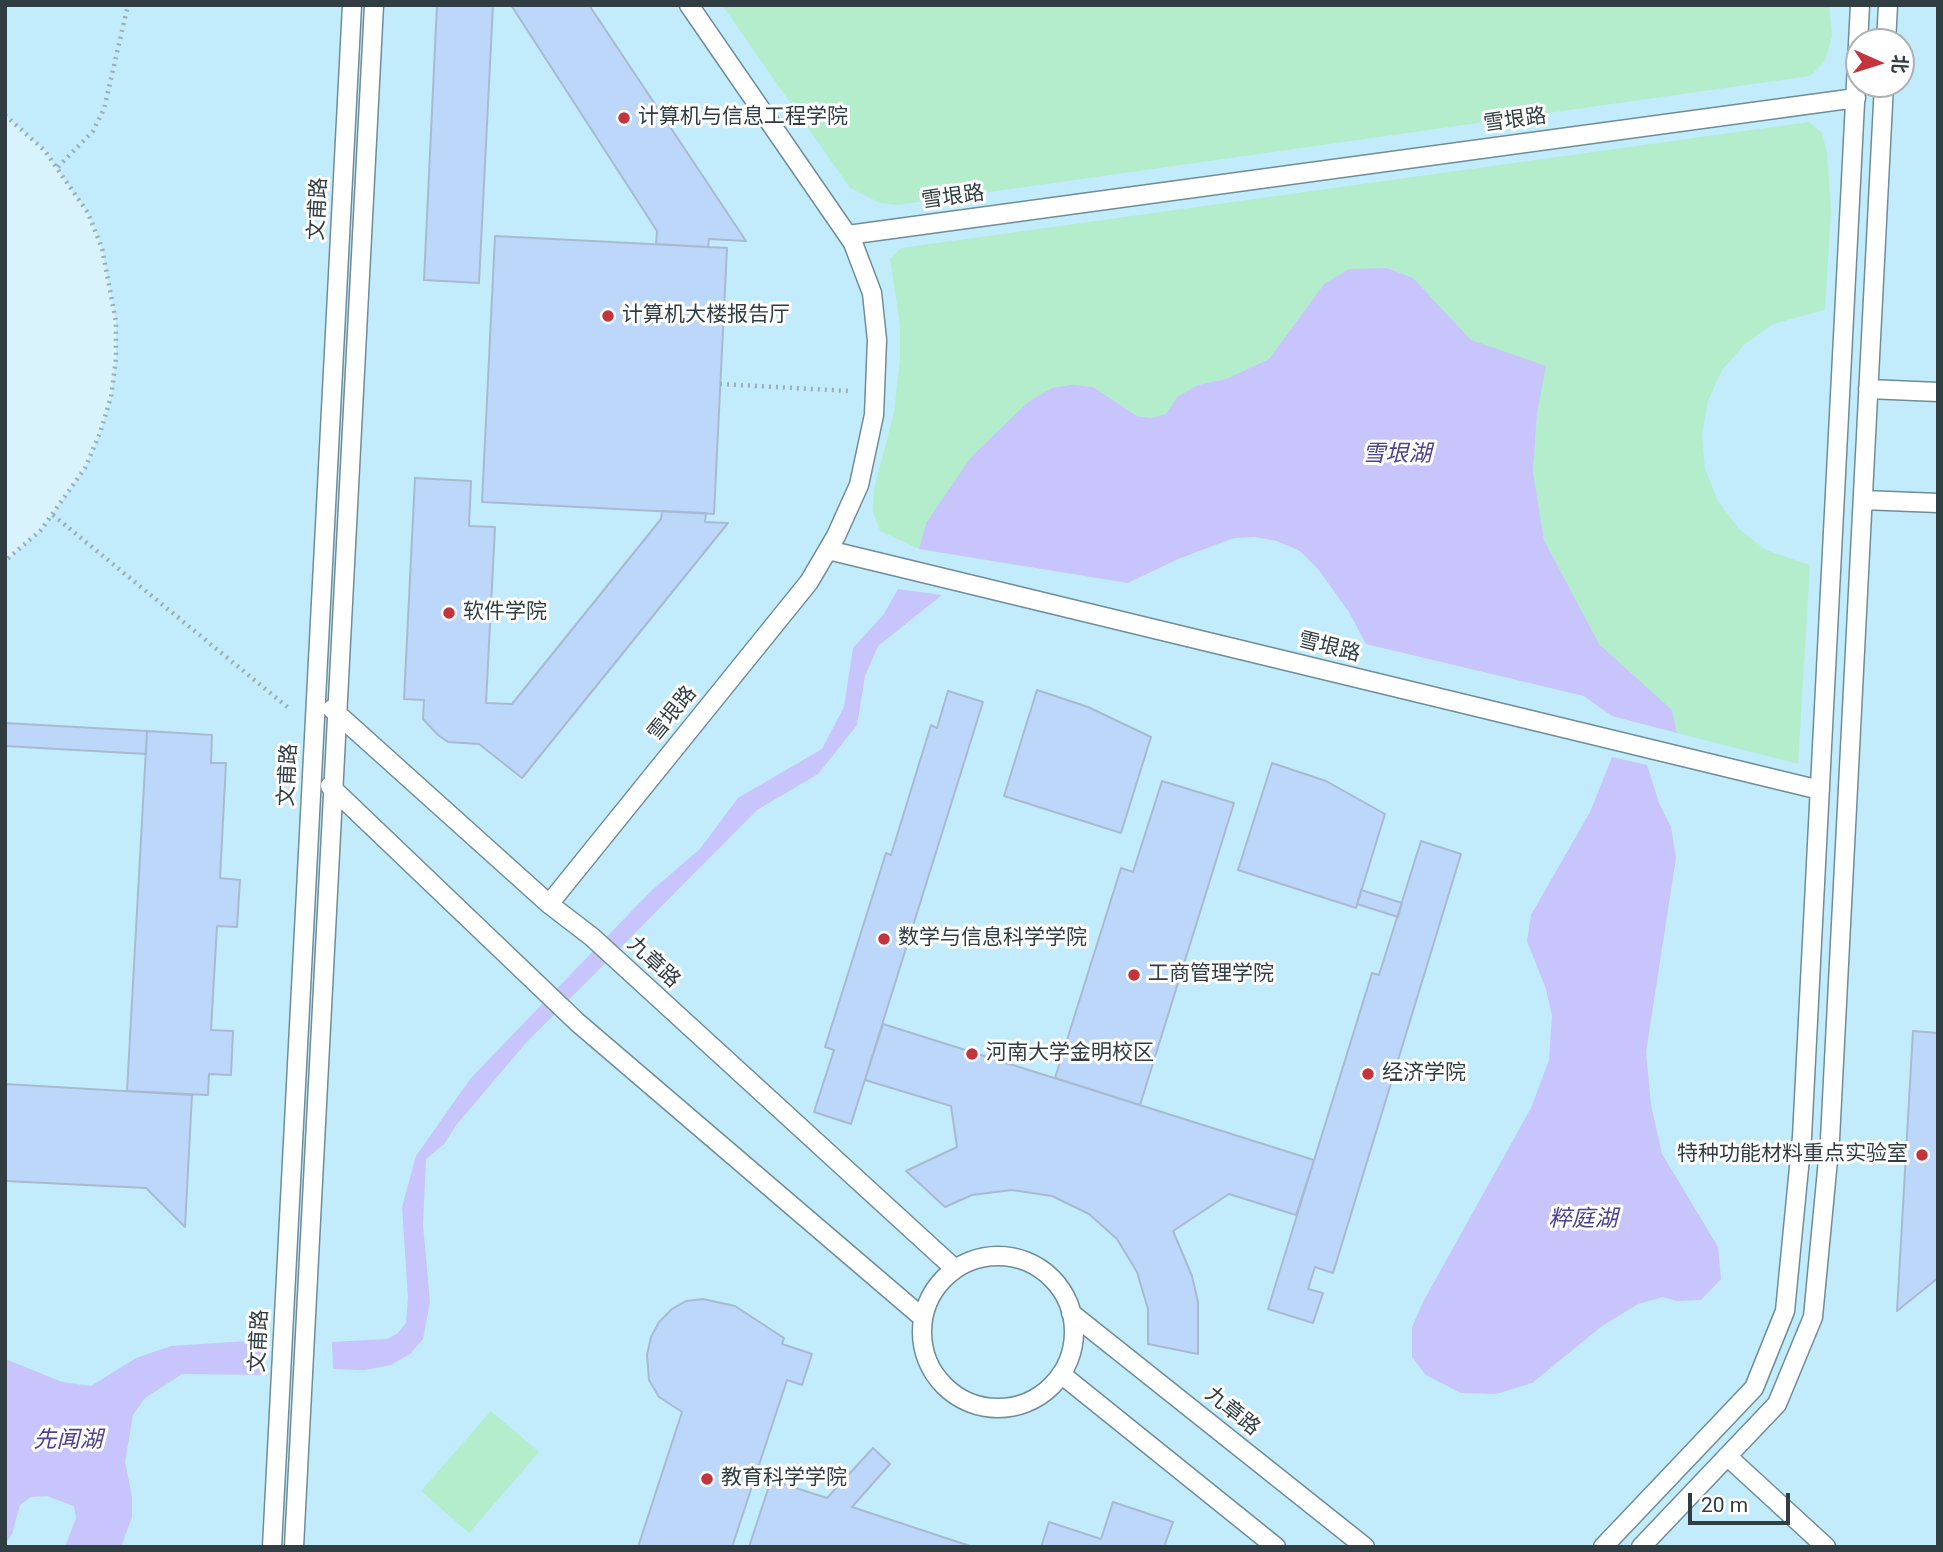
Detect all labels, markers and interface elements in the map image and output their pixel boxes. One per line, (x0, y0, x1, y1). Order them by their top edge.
north arrow (1845, 28, 1915, 98)
text: 北 (1887, 54, 1911, 74)
street label: 雪垠路 (1482, 104, 1548, 138)
place label: 计算机与信息工程学院 (638, 105, 848, 131)
marker: 计算机与信息工程学院 (616, 110, 632, 126)
street label: 文甫路 (305, 177, 333, 241)
street label: 雪垠路 (920, 181, 986, 215)
place label: 计算机大楼报告厅 (622, 303, 790, 329)
marker: 计算机大楼报告厅 (600, 308, 616, 324)
water label: 雪垠湖 (1363, 441, 1431, 469)
place label: 软件学院 (463, 600, 547, 626)
marker: 软件学院 (441, 605, 457, 621)
street label: 雪垠路 (1295, 628, 1363, 668)
street label: 雪垠路 (643, 682, 703, 746)
street label: 文甫路 (275, 743, 303, 807)
place label: 数学与信息科学学院 (898, 926, 1087, 952)
marker: 数学与信息科学学院 (876, 931, 892, 947)
street label: 九章路 (621, 932, 685, 994)
place label: 工商管理学院 (1148, 962, 1274, 988)
marker: 工商管理学院 (1126, 967, 1142, 983)
place label: 河南大学金明校区 (986, 1041, 1154, 1067)
marker: 河南大学金明校区 (964, 1046, 980, 1062)
place label: 经济学院 (1382, 1061, 1466, 1087)
marker: 经济学院 (1360, 1066, 1376, 1082)
place label: 特种功能材料重点实验室 (1677, 1142, 1908, 1168)
marker: 特种功能材料重点实验室 (1914, 1147, 1930, 1163)
water label: 粹庭湖 (1549, 1206, 1617, 1234)
street label: 文甫路 (246, 1309, 274, 1373)
street label: 九章路 (1200, 1382, 1264, 1442)
water label: 先闻湖 (34, 1427, 102, 1455)
place label: 教育科学学院 (721, 1466, 847, 1492)
marker: 教育科学学院 (699, 1471, 715, 1487)
scale bar (1691, 1478, 1792, 1522)
text: 20 m (1701, 1493, 1748, 1517)

